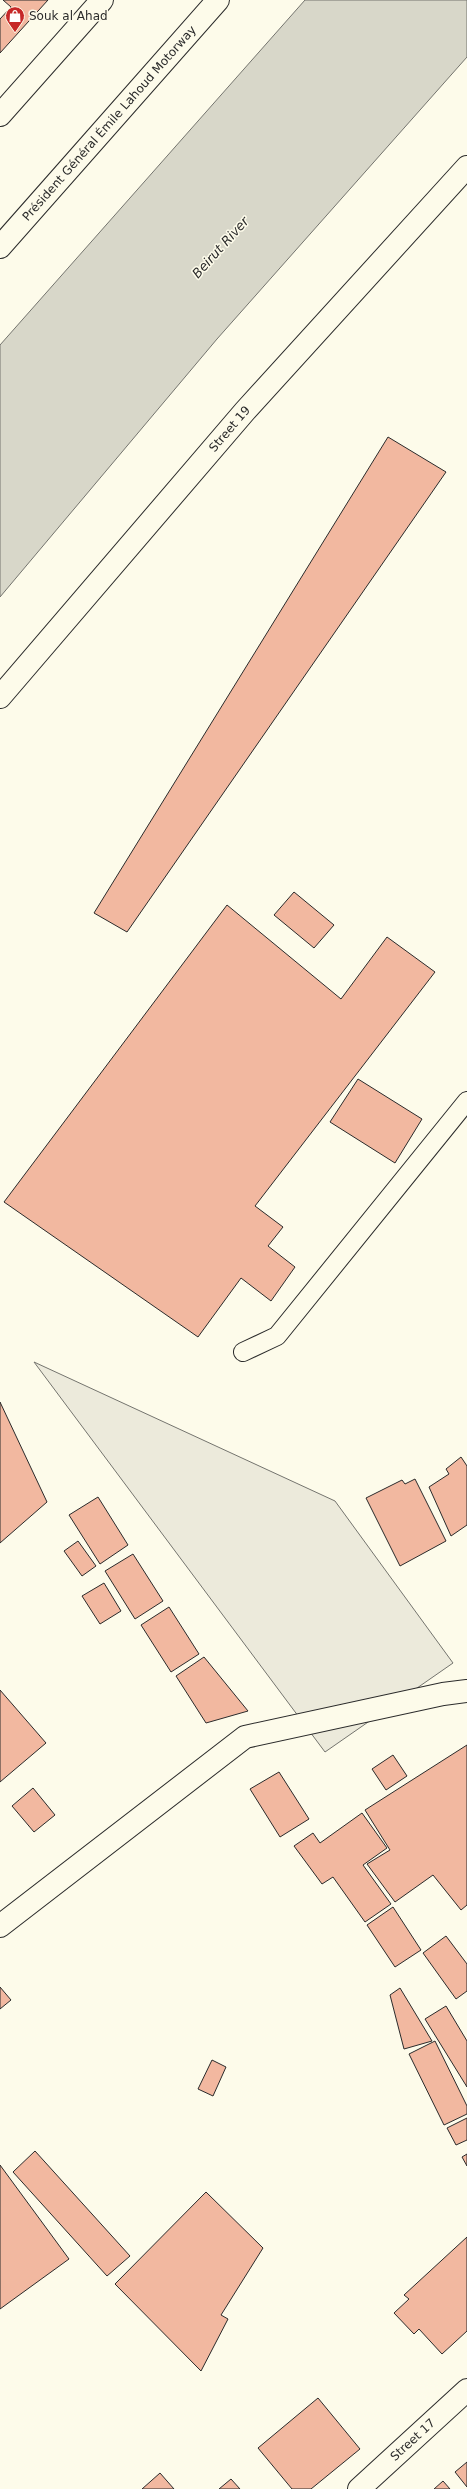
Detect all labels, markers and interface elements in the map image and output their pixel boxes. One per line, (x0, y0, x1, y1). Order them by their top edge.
shop icon: Souk al Ahad (4, 5, 26, 33)
place label: Souk al Ahad (29, 9, 108, 23)
street label: Président Général Émile Lahoud Motorway (19, 23, 199, 224)
water label: Beirut River (189, 212, 253, 281)
street label: Street 19 (206, 403, 253, 455)
street label: Street 17 (388, 2416, 438, 2464)

